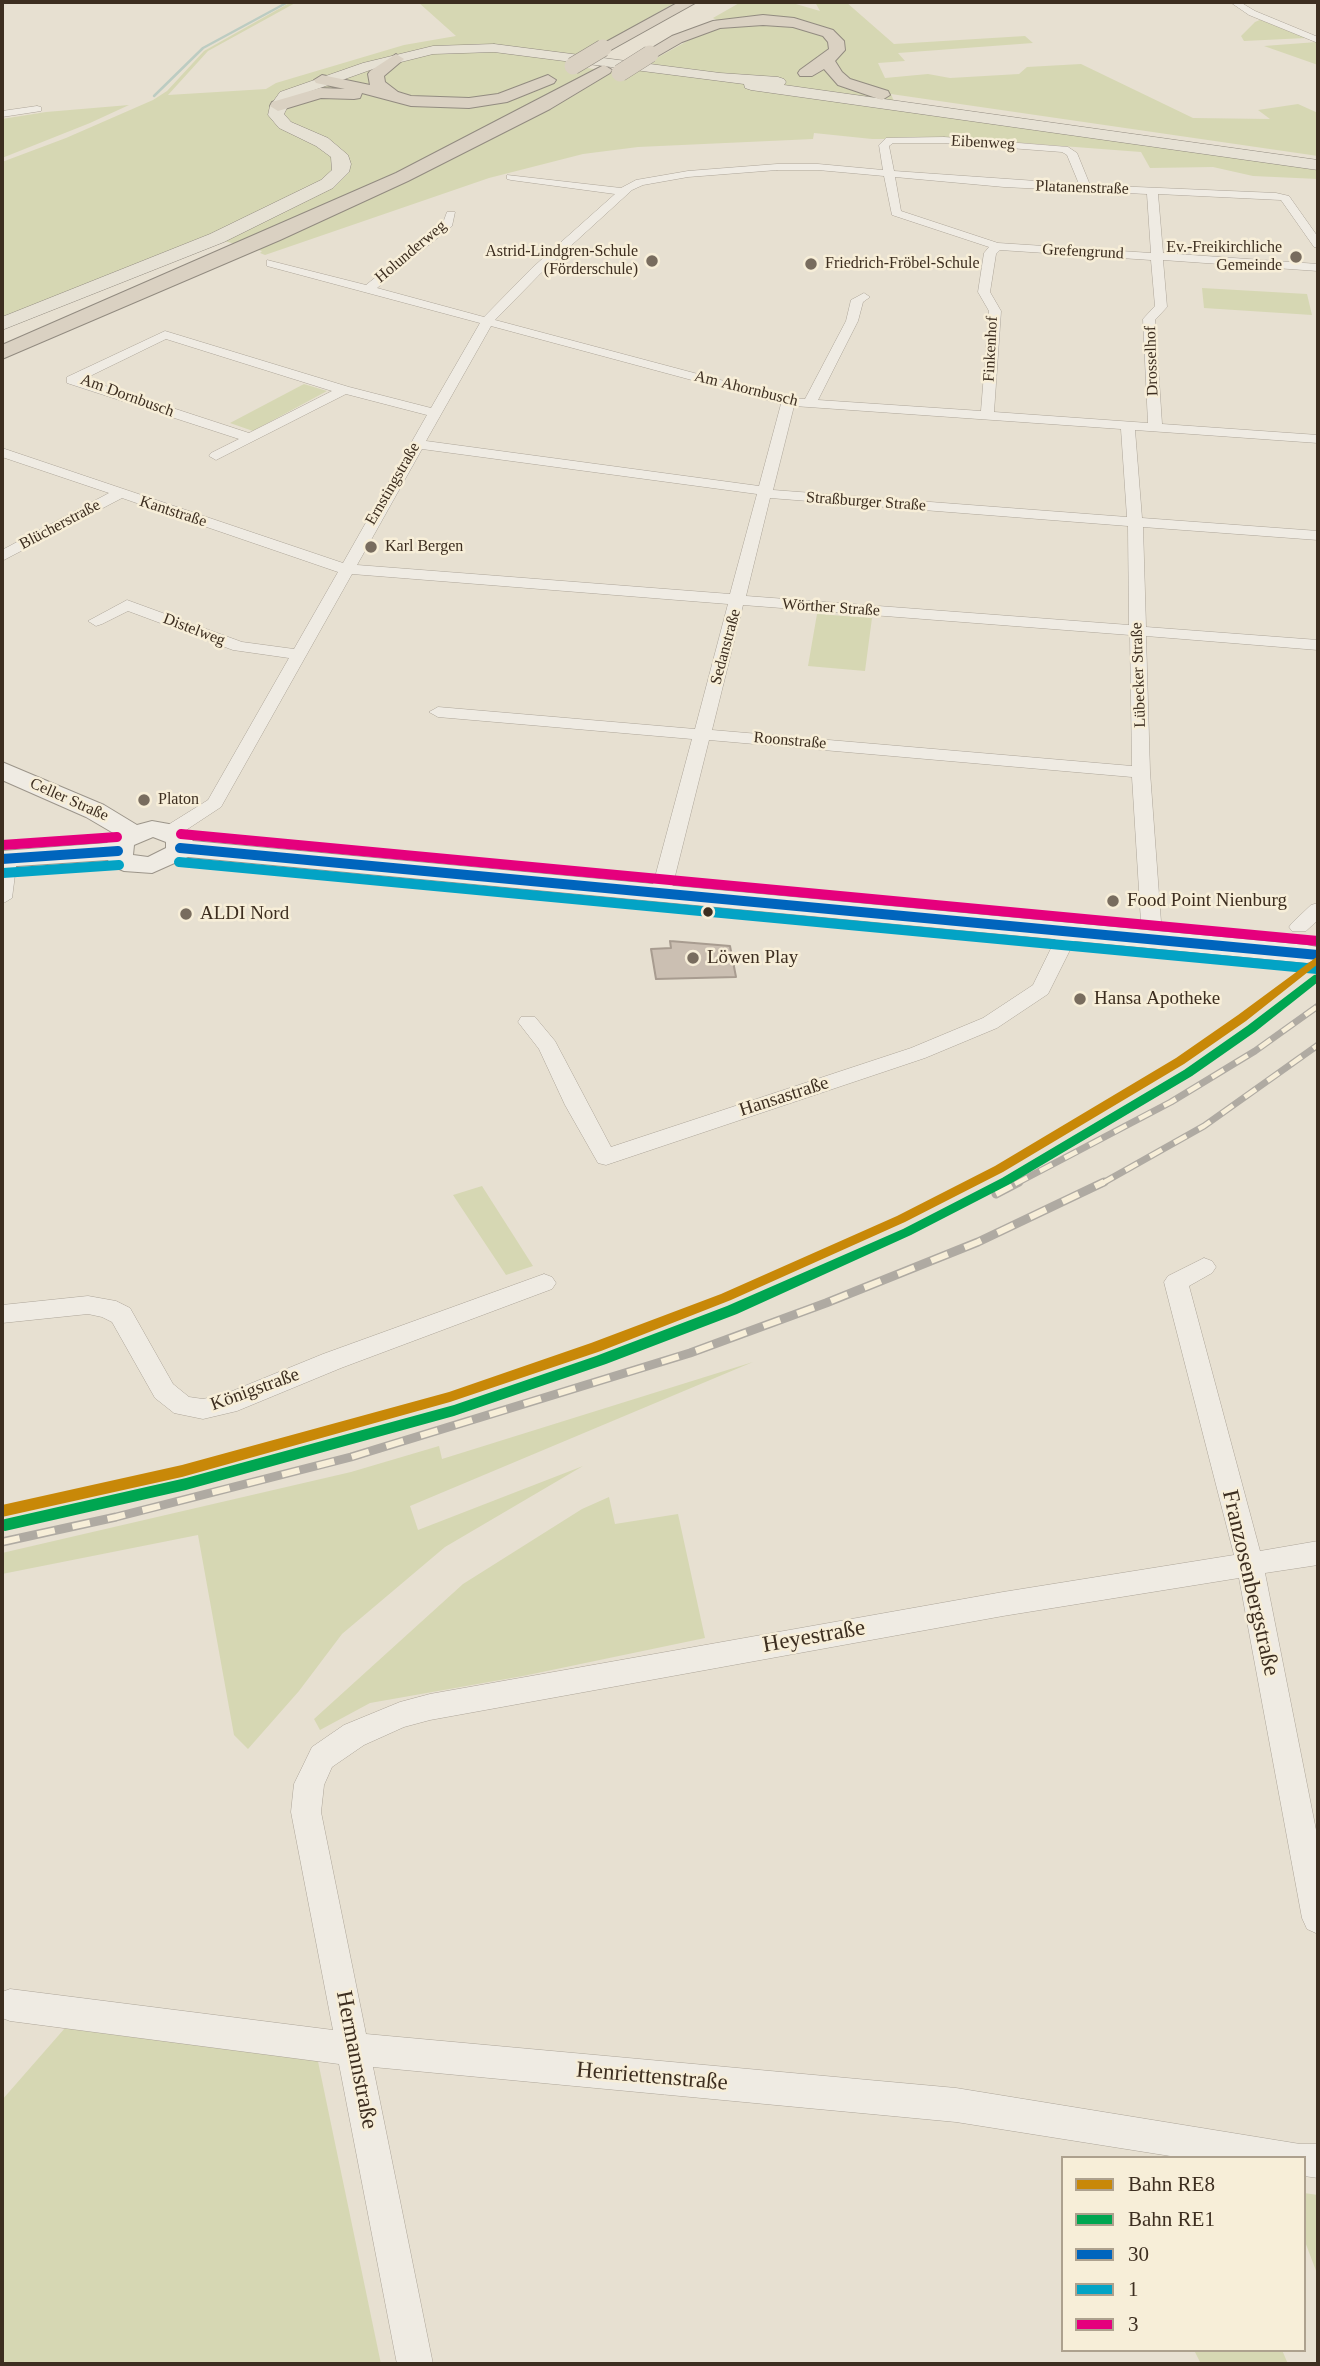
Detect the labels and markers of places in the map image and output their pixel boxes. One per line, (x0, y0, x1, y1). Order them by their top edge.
place label: Ev.-Freikirchliche Gemeinde (1166, 238, 1282, 276)
place label: Astrid-Lindgren-Schule (Förderschule) (485, 242, 638, 280)
marker: Ev.-Freikirchliche Gemeinde (1288, 249, 1304, 265)
marker: Astrid-Lindgren-Schule (Förderschule) (644, 253, 660, 269)
place label: Friedrich-Fröbel-Schule (825, 254, 980, 274)
marker: Friedrich-Fröbel-Schule (803, 256, 819, 272)
place label: Karl Bergen (385, 537, 463, 557)
marker: Karl Bergen (363, 539, 379, 555)
place label: Platon (158, 790, 199, 810)
marker: Platon (136, 792, 152, 808)
place label: Food Point Nienburg (1127, 890, 1287, 912)
marker: Food Point Nienburg (1105, 893, 1121, 909)
place label: ALDI Nord (200, 903, 289, 925)
unlabelled marker (701, 905, 715, 919)
marker: ALDI Nord (178, 906, 194, 922)
place label: Löwen Play (707, 947, 798, 969)
marker: Löwen Play (685, 950, 701, 966)
place label: Hansa Apotheke (1094, 988, 1220, 1010)
marker: Hansa Apotheke (1072, 991, 1088, 1007)

